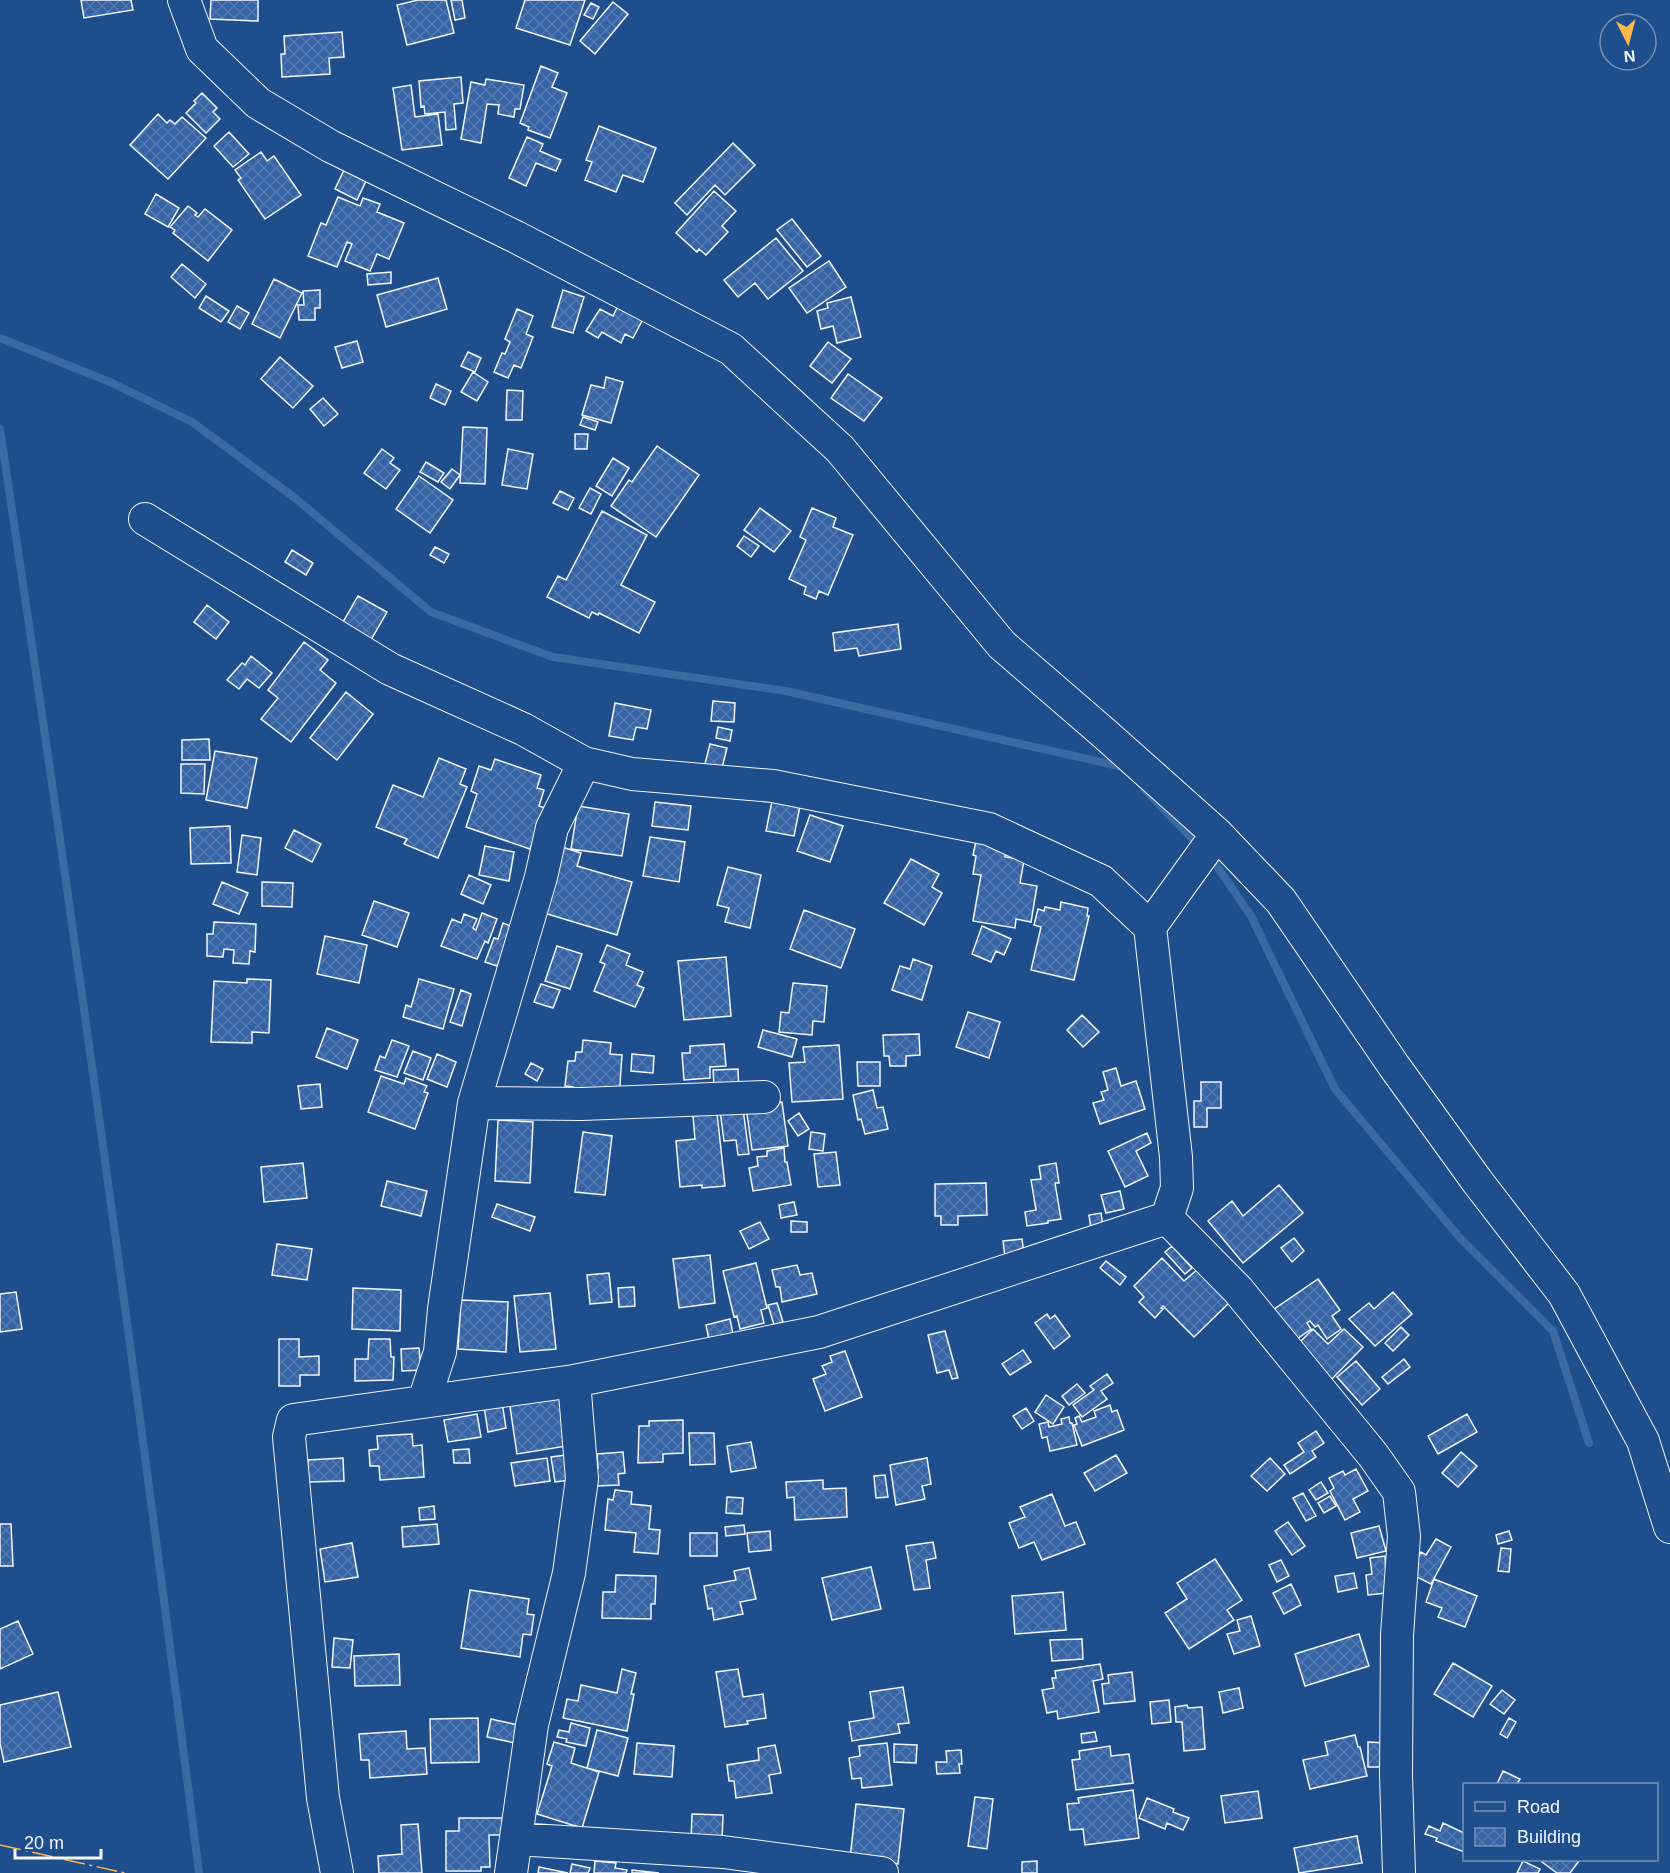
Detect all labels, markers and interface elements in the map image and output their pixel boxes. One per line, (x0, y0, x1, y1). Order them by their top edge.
north arrow (1598, 12, 1658, 72)
text: N (1623, 47, 1636, 65)
legend (1463, 1783, 1658, 1861)
text: Road (1517, 1797, 1560, 1817)
scale bar (15, 1822, 100, 1860)
text: Building (1517, 1827, 1581, 1847)
text: 20 m (24, 1833, 64, 1853)

